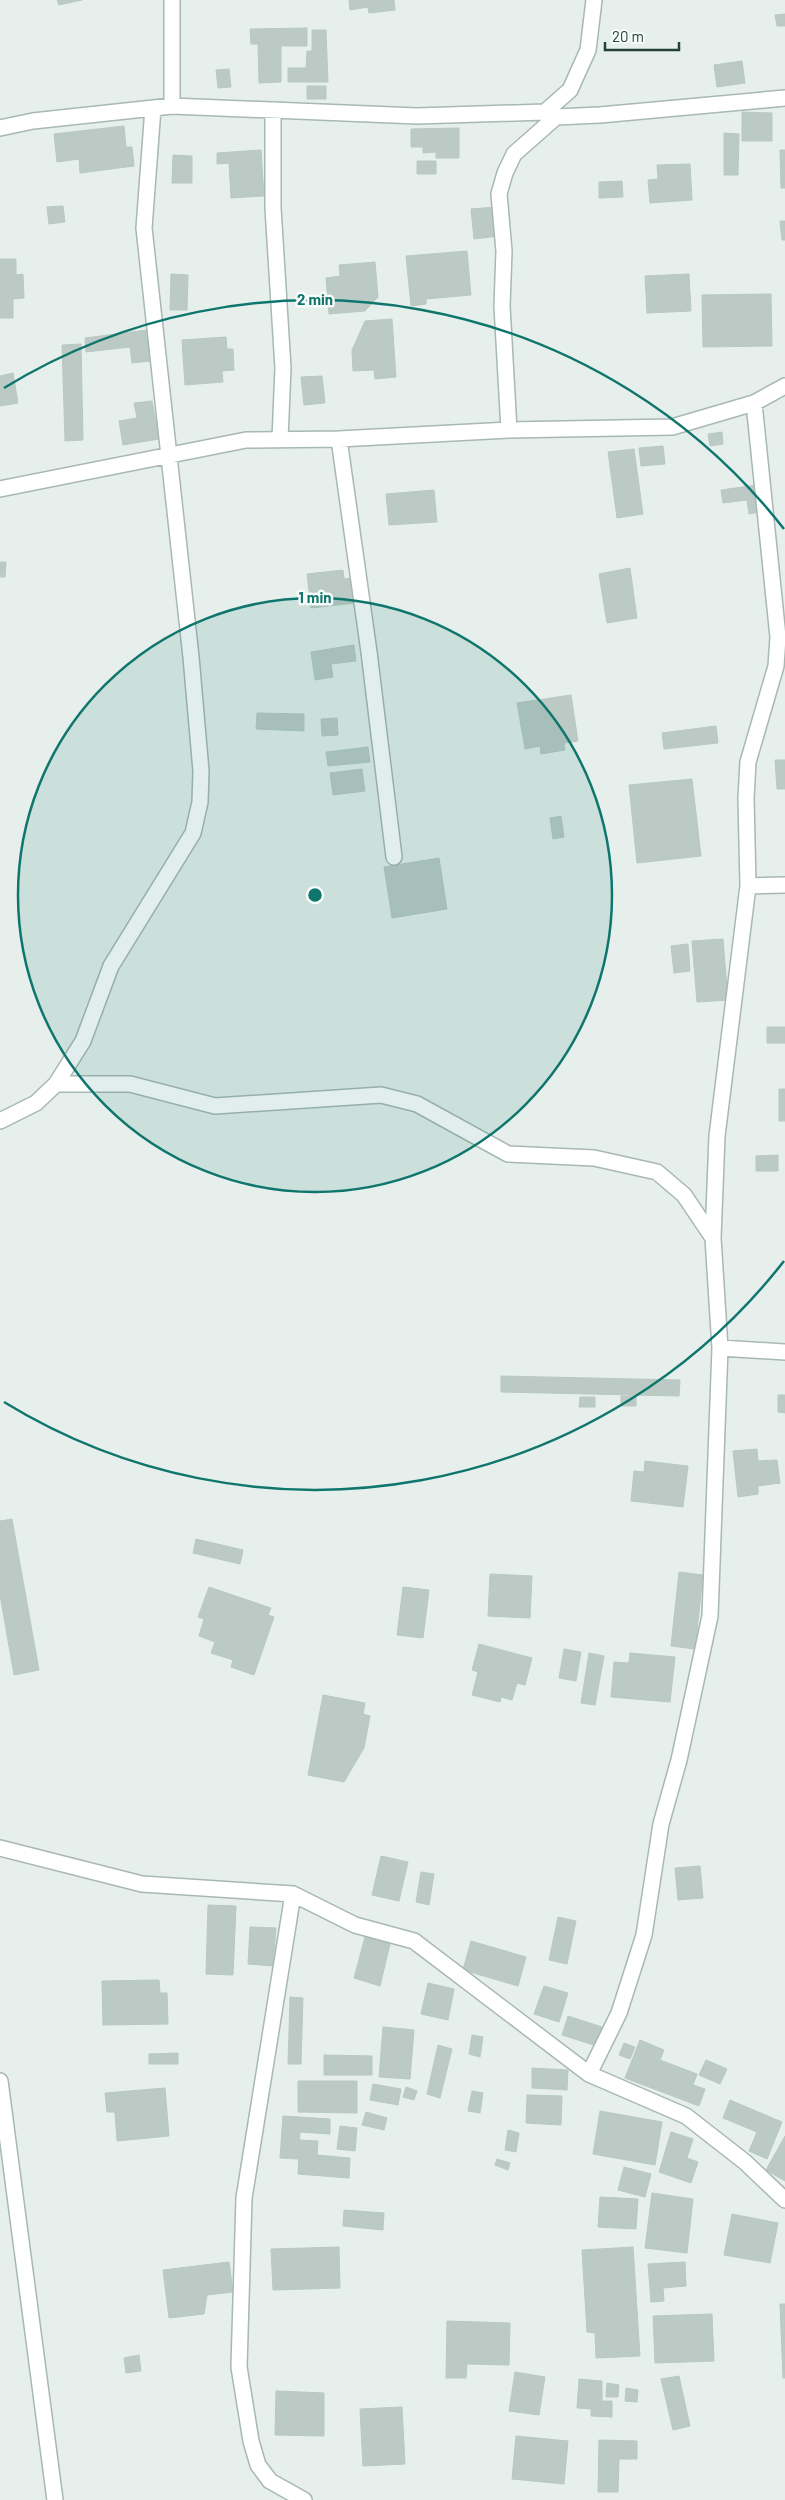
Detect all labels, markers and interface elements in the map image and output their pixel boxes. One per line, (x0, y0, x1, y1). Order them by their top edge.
scale bar (605, 20, 679, 52)
text: 20 m (612, 27, 644, 45)
text: 2 min (297, 290, 333, 308)
text: 1 min (299, 588, 331, 606)
centre of rings (306, 886, 324, 904)

